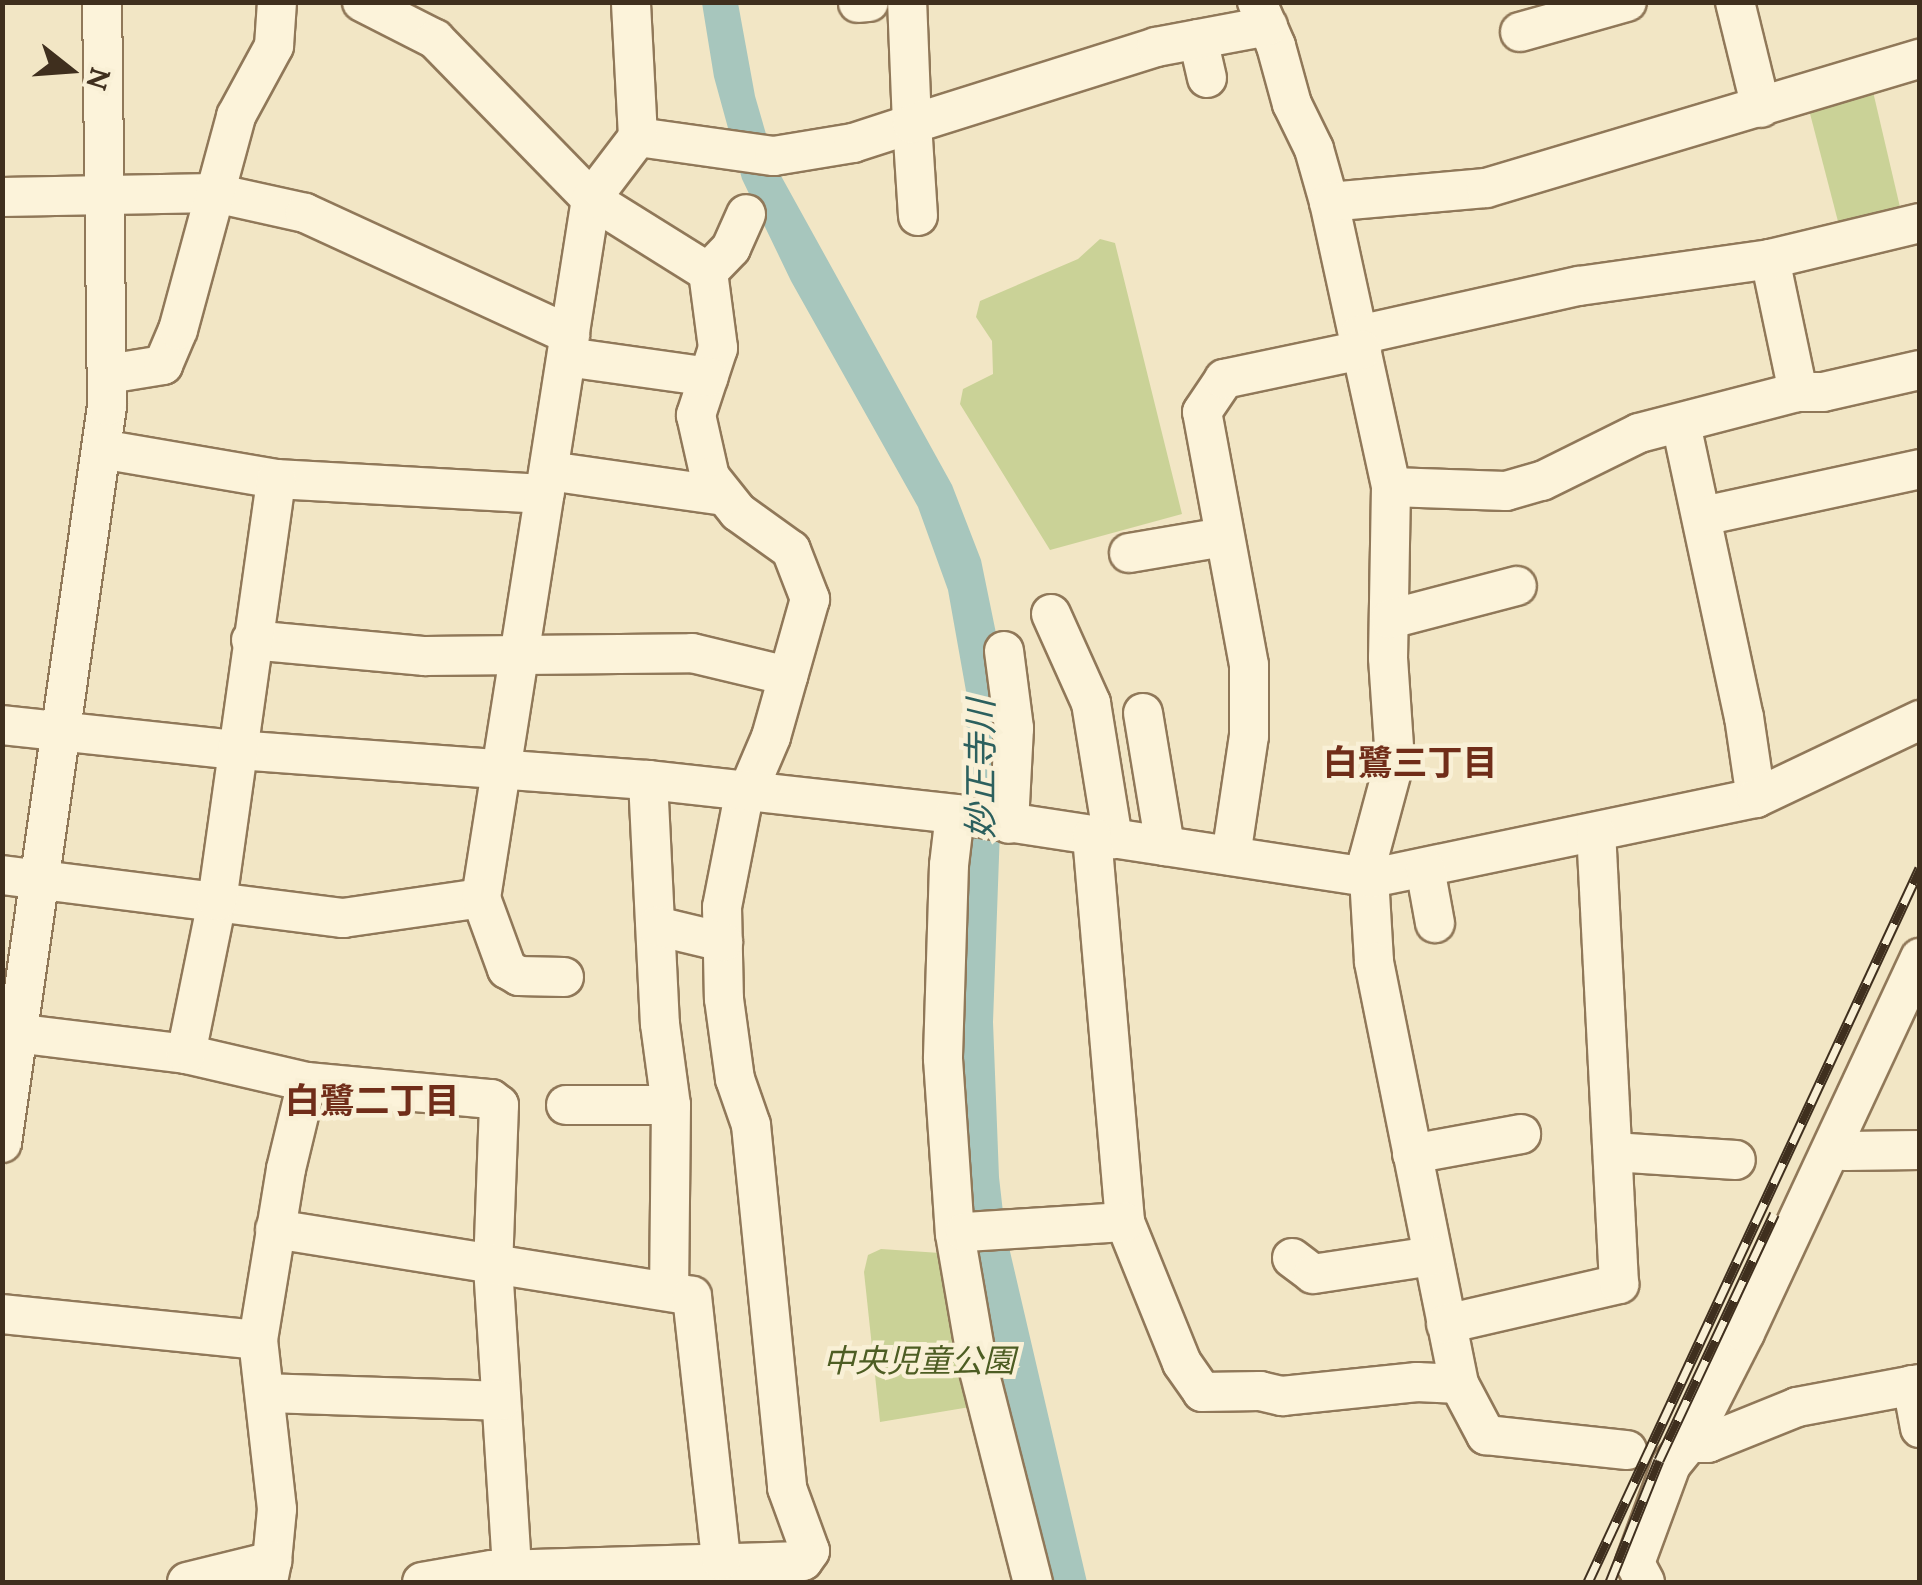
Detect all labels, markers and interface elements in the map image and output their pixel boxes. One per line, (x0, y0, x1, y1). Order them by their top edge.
north arrow (20, 20, 120, 120)
text: N (78, 63, 119, 94)
water label: 妙正寺川 (960, 699, 1002, 839)
district label: 白鷺三丁目 (1323, 742, 1497, 784)
district label: 白鷺二丁目 (285, 1080, 459, 1122)
park label: 中央児童公園 (823, 1342, 1015, 1380)

